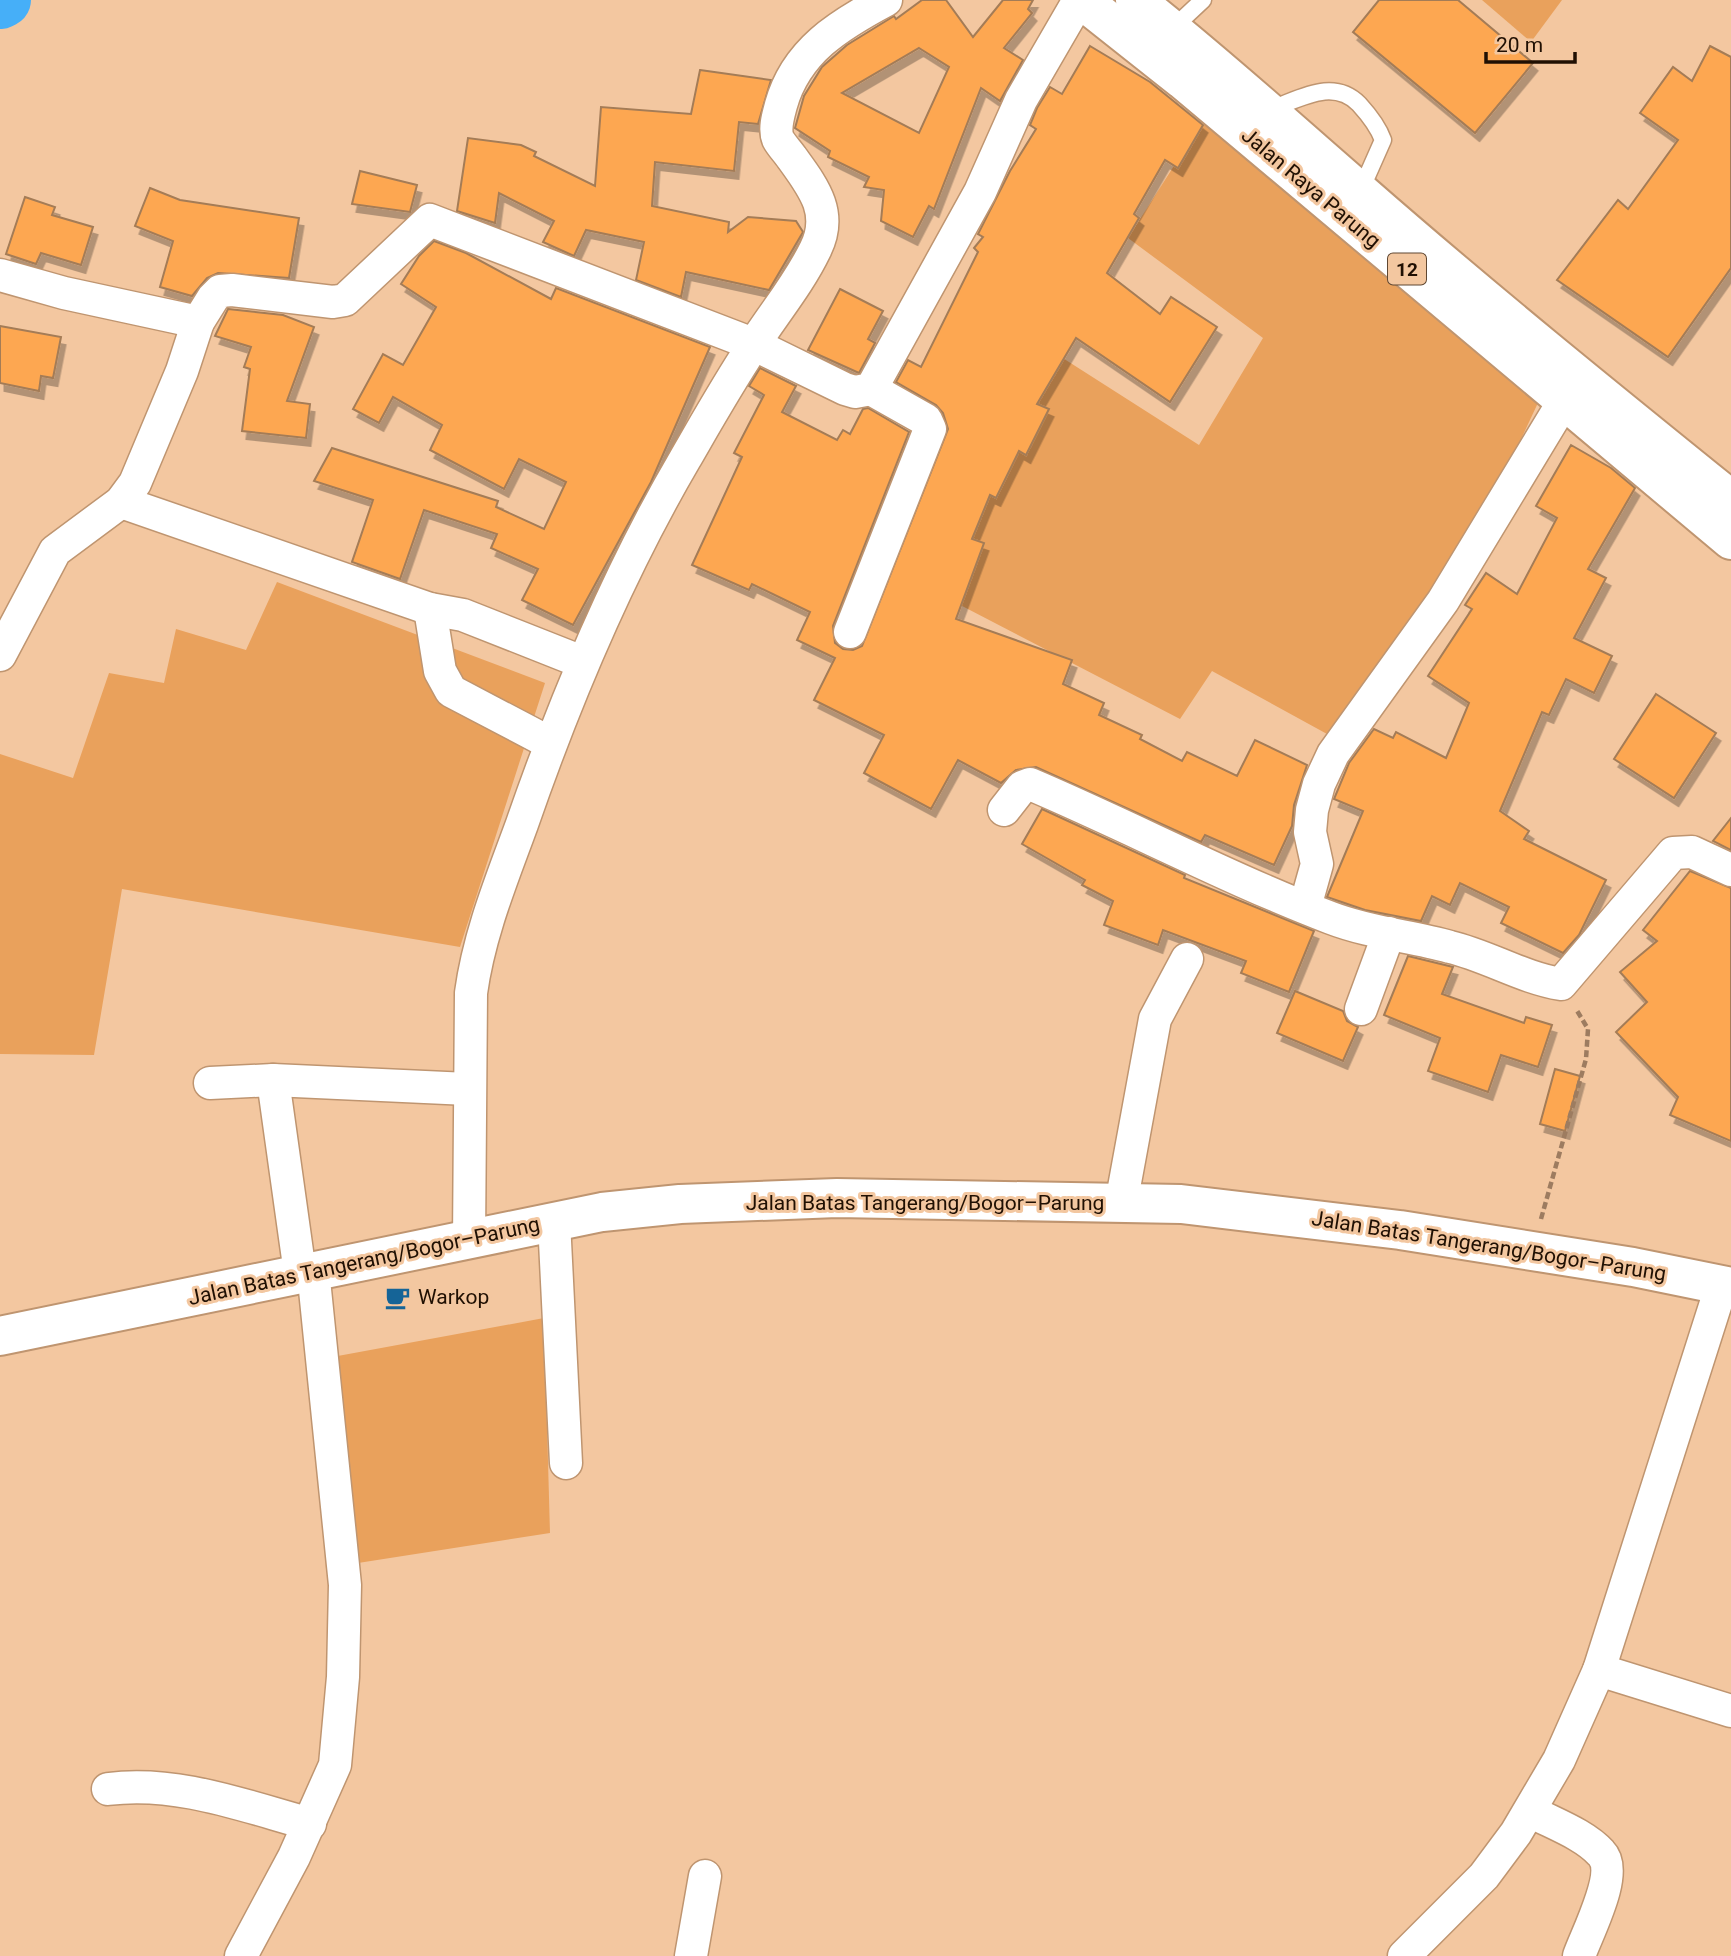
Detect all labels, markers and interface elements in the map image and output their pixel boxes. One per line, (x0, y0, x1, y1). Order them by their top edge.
scale bar (1486, 21, 1575, 65)
text: 20 m (1496, 33, 1543, 57)
street label: Jalan Raya Parung (1237, 123, 1385, 253)
road number: 12 (1388, 254, 1426, 284)
street label: Jalan Batas Tangerang/Bogor–Parung (746, 1191, 1104, 1215)
street label: Jalan Batas Tangerang/Bogor–Parung (1310, 1206, 1668, 1286)
street label: Jalan Batas Tangerang/Bogor–Parung (186, 1212, 542, 1310)
cafe icon: Warkop (384, 1283, 412, 1311)
place label: Warkop (418, 1285, 489, 1309)

